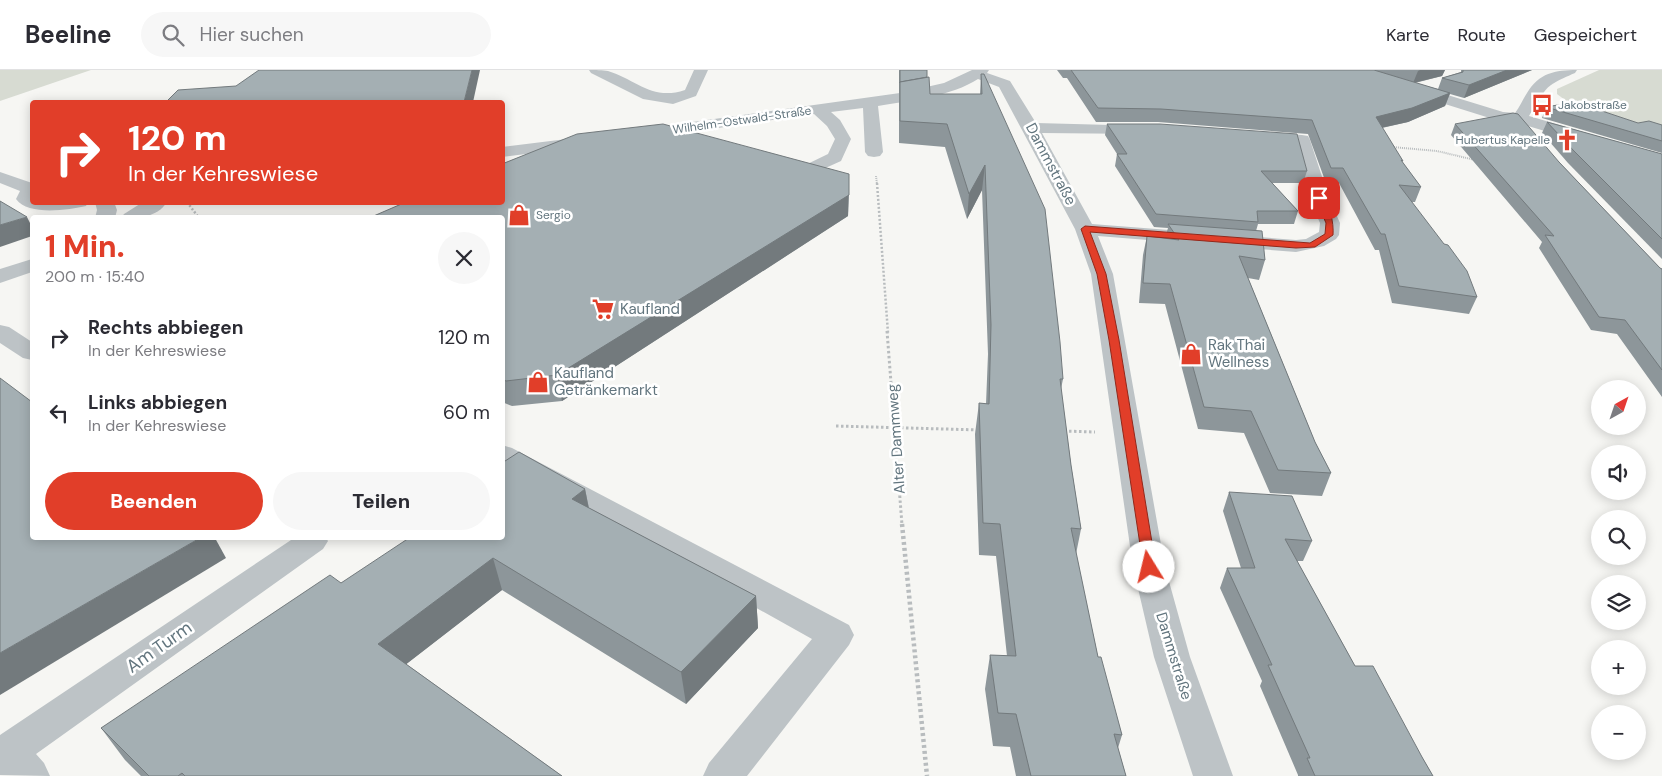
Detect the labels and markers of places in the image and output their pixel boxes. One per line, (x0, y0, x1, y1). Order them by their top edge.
bus stop icon: Jakobstraße (1529, 92, 1555, 118)
place label: Jakobstraße (1558, 97, 1627, 113)
church icon: Hubertus Kapelle (1554, 127, 1580, 153)
place label: Hubertus Kapelle (1456, 132, 1550, 148)
pin (1298, 177, 1340, 219)
shop icon: Sergio (506, 202, 532, 228)
place label: Sergio (536, 207, 571, 223)
supermarket icon: Kaufland (590, 296, 616, 322)
place label: Kaufland (620, 299, 680, 319)
place label: Rak Thai Wellness (1208, 335, 1269, 372)
shop icon: Rak Thai Wellness (1178, 341, 1204, 367)
place label: Kaufland Getränkemarkt (554, 363, 658, 400)
shop icon: Kaufland Getränkemarkt (525, 369, 551, 395)

